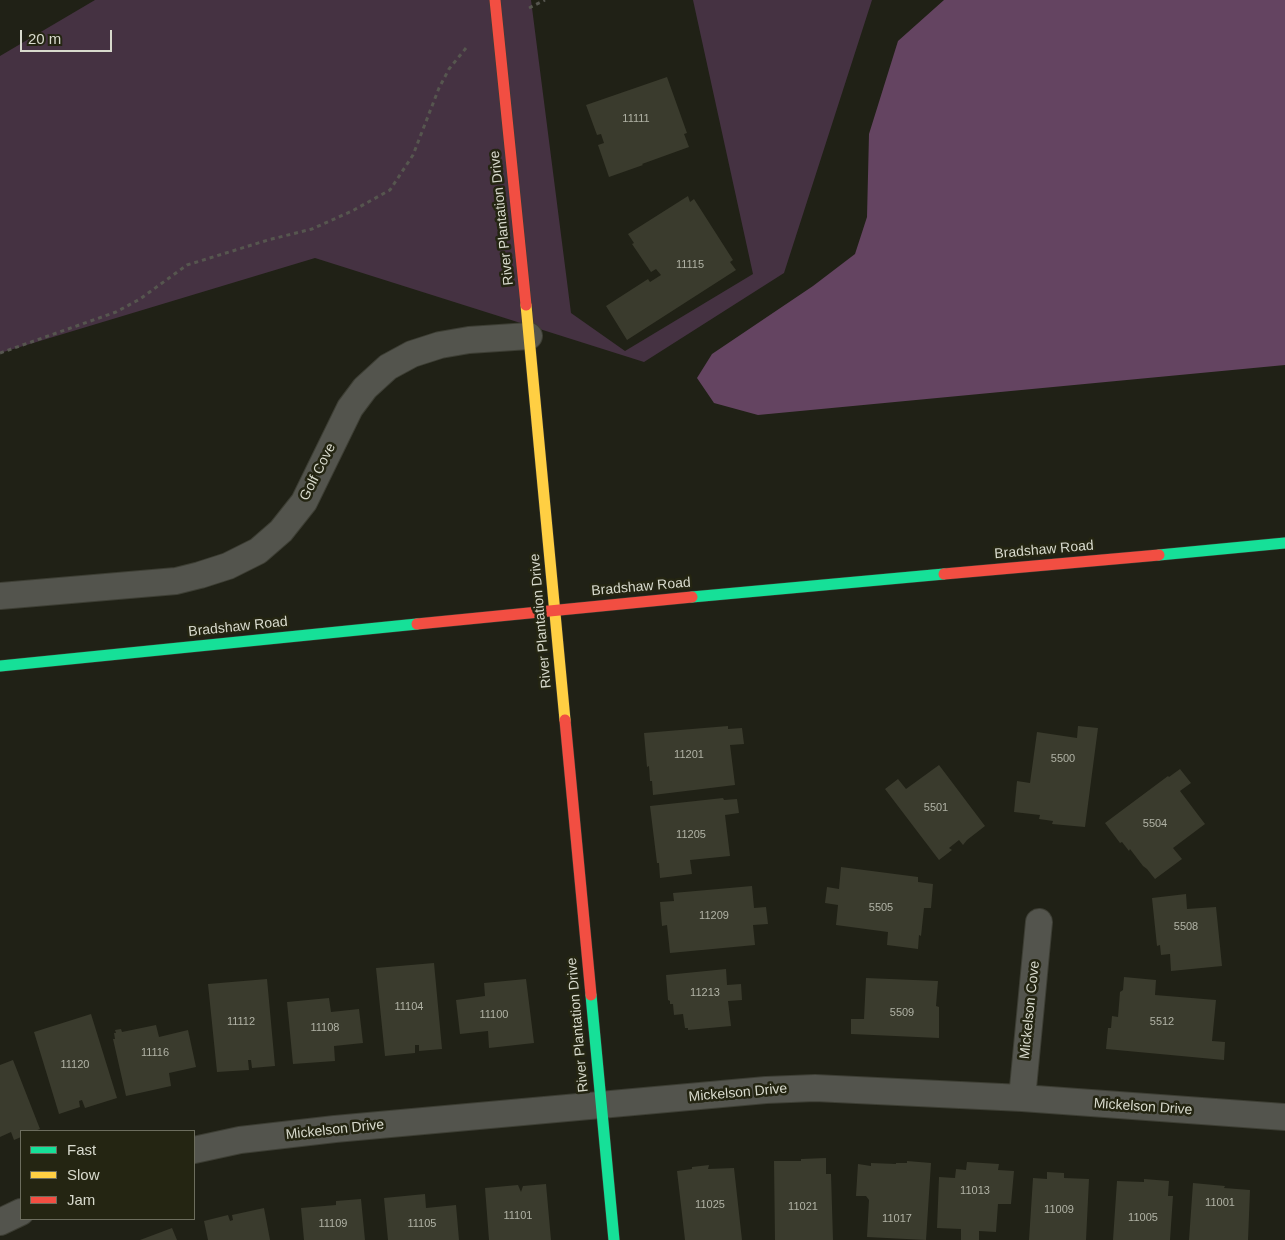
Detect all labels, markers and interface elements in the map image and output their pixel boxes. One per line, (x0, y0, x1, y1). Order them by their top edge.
scale bar (22, 20, 115, 52)
text: 20 m (28, 30, 61, 47)
house number: 11111 (622, 112, 650, 126)
street label: River Plantation Drive (487, 150, 517, 286)
house number: 11115 (676, 258, 704, 272)
street label: Golf Cove (296, 440, 340, 504)
street label: Bradshaw Road (994, 537, 1094, 563)
street label: River Plantation Drive (527, 553, 555, 689)
street label: Bradshaw Road (591, 574, 691, 600)
street label: Bradshaw Road (188, 613, 288, 641)
house number: 11201 (674, 748, 704, 762)
house number: 5500 (1051, 752, 1075, 766)
house number: 5501 (924, 801, 948, 815)
house number: 5504 (1143, 817, 1167, 831)
house number: 11205 (676, 828, 706, 842)
house number: 5505 (869, 901, 893, 915)
house number: 11209 (699, 909, 729, 923)
house number: 5508 (1174, 920, 1198, 934)
street label: River Plantation Drive (564, 957, 592, 1093)
street label: Mickelson Cove (1016, 960, 1044, 1060)
house number: 11213 (690, 986, 720, 1000)
house number: 11104 (395, 1000, 423, 1014)
house number: 5509 (890, 1006, 914, 1020)
house number: 11100 (480, 1008, 508, 1022)
house number: 11112 (227, 1015, 255, 1029)
house number: 5512 (1150, 1015, 1174, 1029)
house number: 11108 (311, 1021, 339, 1035)
house number: 11116 (141, 1046, 169, 1060)
house number: 11120 (61, 1058, 89, 1072)
street label: Mickelson Drive (688, 1080, 788, 1106)
street label: Mickelson Drive (1093, 1095, 1193, 1119)
street label: Mickelson Drive (285, 1116, 385, 1144)
legend (20, 1130, 195, 1220)
text: Fast (67, 1141, 96, 1158)
text: Slow (67, 1166, 100, 1183)
house number: 11013 (960, 1184, 990, 1198)
text: Jam (67, 1191, 95, 1208)
house number: 11001 (1205, 1196, 1235, 1210)
house number: 11025 (695, 1198, 725, 1212)
house number: 11021 (788, 1200, 818, 1214)
house number: 11009 (1044, 1203, 1074, 1217)
house number: 11101 (504, 1209, 532, 1223)
house number: 11005 (1128, 1211, 1158, 1225)
house number: 11017 (882, 1212, 912, 1226)
house number: 11109 (319, 1217, 347, 1231)
house number: 11105 (408, 1217, 436, 1231)

